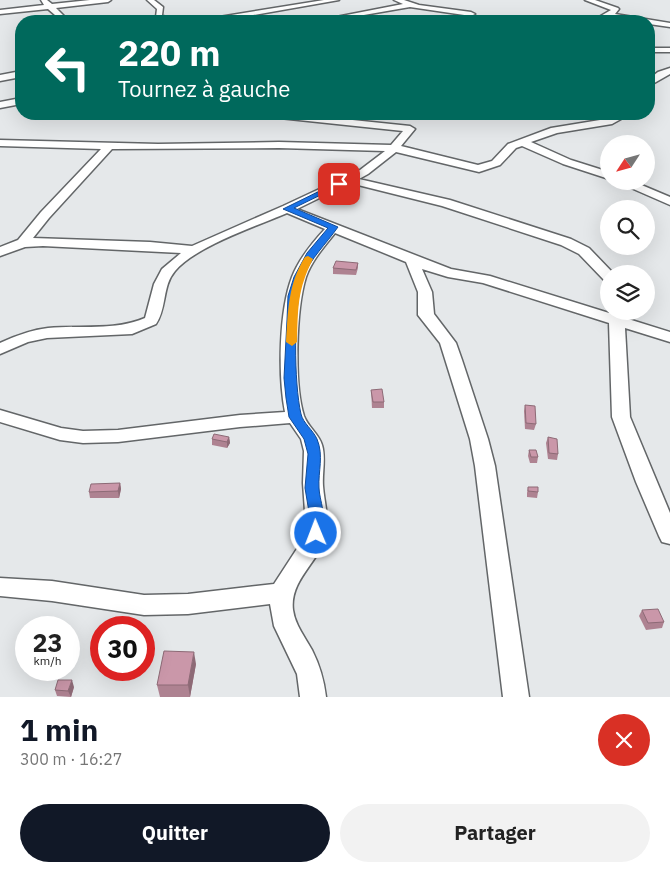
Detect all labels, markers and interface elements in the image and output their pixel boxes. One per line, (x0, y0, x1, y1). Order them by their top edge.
text: 220 m (118, 30, 221, 76)
icon: left (35, 35, 100, 100)
text: Tournez à gauche (118, 74, 290, 103)
north arrow (600, 135, 655, 190)
map controls (600, 135, 655, 320)
pin (318, 163, 360, 205)
icon: arrive (325, 170, 353, 198)
button: search (600, 200, 655, 255)
button: layers (600, 265, 655, 320)
position arrow (289, 506, 341, 558)
speed limit sign: 30 (90, 616, 155, 681)
text: 23 (32, 626, 63, 659)
text: km/h (33, 653, 62, 668)
text: 1 min (20, 710, 98, 749)
button: close (598, 714, 650, 766)
text: 300 m · 16:27 (20, 749, 122, 769)
button: Quitter (20, 804, 330, 862)
button: Partager (340, 804, 650, 862)

